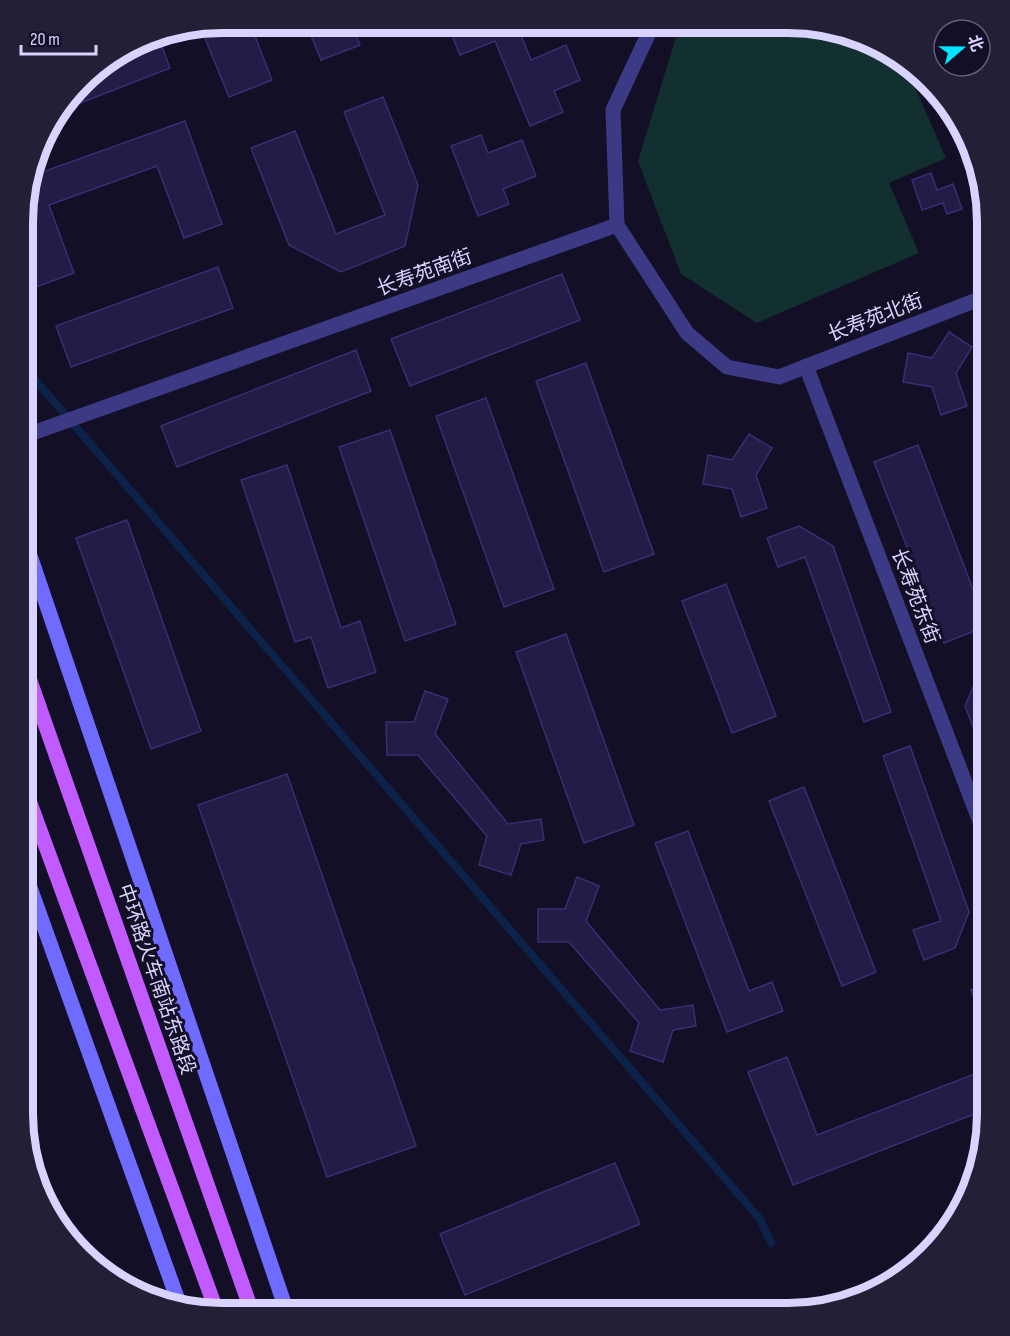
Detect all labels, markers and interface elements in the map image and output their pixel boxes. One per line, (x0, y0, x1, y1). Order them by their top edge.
scale bar (21, 18, 96, 56)
north arrow (932, 18, 992, 78)
text: 20 m (30, 29, 60, 50)
text: 北 (963, 33, 986, 54)
street label: 长寿苑南街 (373, 245, 475, 301)
street label: 长寿苑北街 (824, 289, 926, 347)
street label: 长寿苑东街 (886, 545, 944, 647)
street label: 中环路火车南站东路段 (112, 881, 200, 1078)

